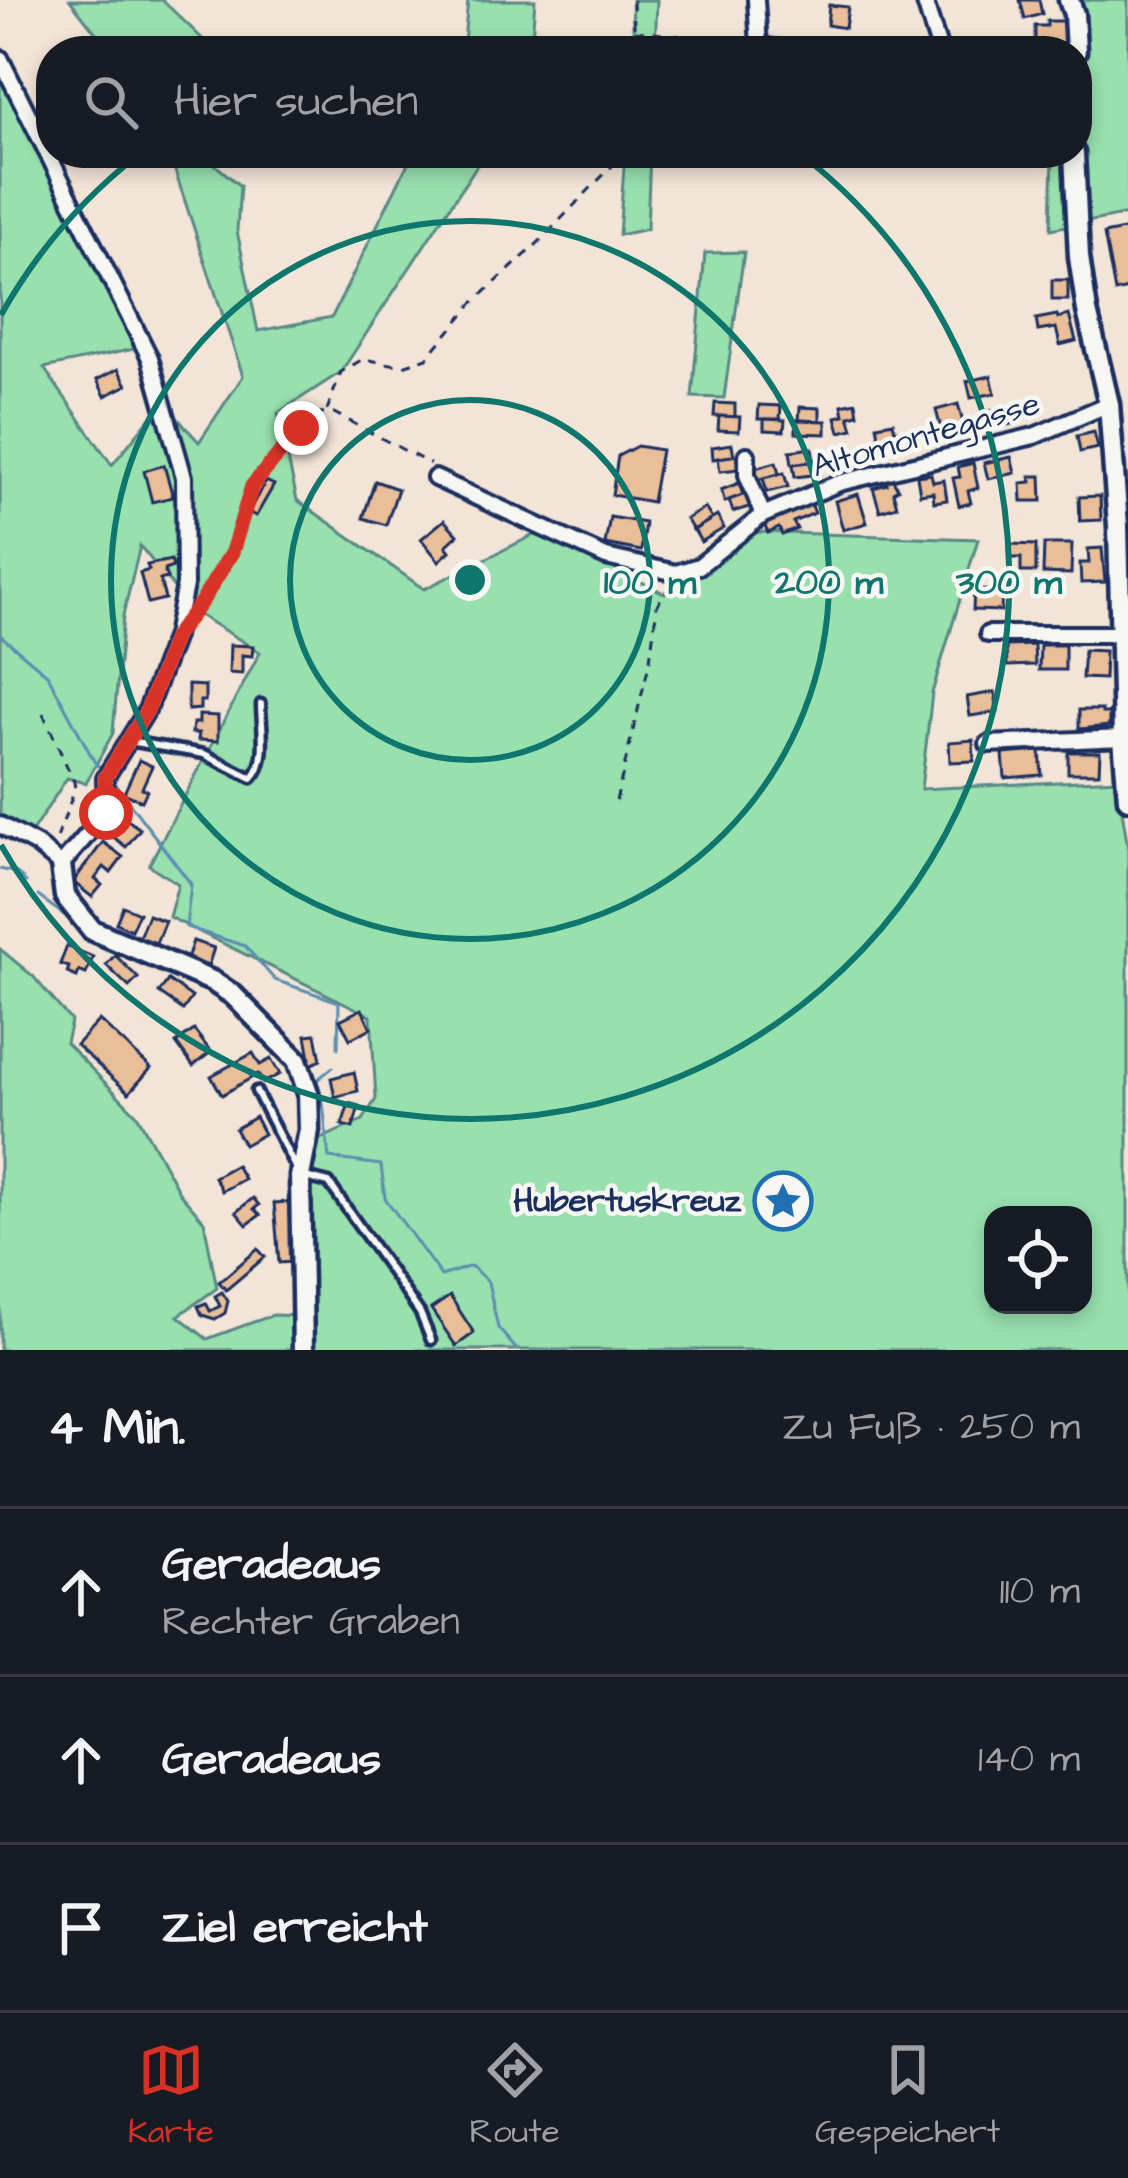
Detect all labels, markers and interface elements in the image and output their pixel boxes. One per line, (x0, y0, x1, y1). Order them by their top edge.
search box (36, 36, 1092, 168)
icon: search (78, 69, 144, 135)
text: Hier suchen (174, 71, 418, 133)
street label: Altomontegasse (807, 381, 1046, 491)
route end (274, 401, 328, 455)
text: 100 m (604, 557, 697, 608)
text: 200 m (774, 557, 884, 608)
text: 300 m (955, 557, 1063, 608)
centre of rings (449, 559, 491, 601)
route start (79, 786, 133, 840)
place icon: Hubertuskreuz (752, 1170, 814, 1232)
place label: Hubertuskreuz (514, 1178, 742, 1224)
map controls (984, 1206, 1092, 1314)
button: locate (984, 1206, 1092, 1314)
text: 4 Min. (48, 1393, 186, 1464)
text: Zu Fuß · 250 m (782, 1401, 1080, 1455)
text: Geradeaus (162, 1534, 381, 1596)
icon: ahead (48, 1559, 114, 1625)
text: 110 m (999, 1565, 1080, 1619)
text: Rechter Graben (162, 1596, 460, 1650)
icon: ahead (48, 1727, 114, 1793)
text: Geradeaus (162, 1729, 381, 1791)
text: 140 m (978, 1733, 1080, 1787)
icon: arrive (48, 1895, 114, 1961)
text: Ziel erreicht (162, 1897, 428, 1959)
tab: Karte (128, 2037, 214, 2155)
tab: Route (470, 2037, 560, 2155)
tab: Gespeichert (815, 2037, 1000, 2155)

